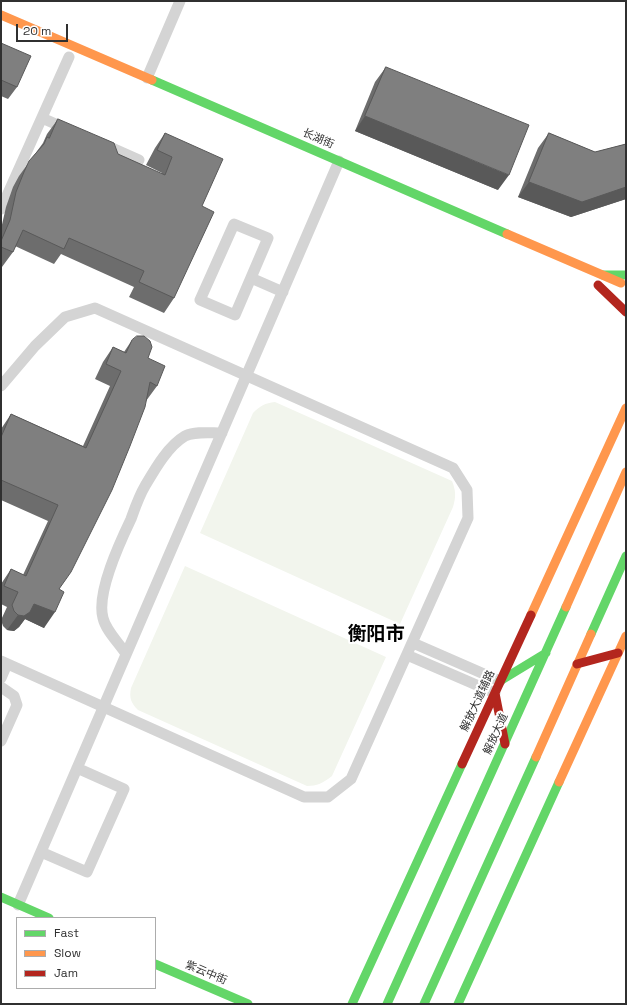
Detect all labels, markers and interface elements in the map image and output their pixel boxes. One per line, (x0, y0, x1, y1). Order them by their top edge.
scale bar (18, 16, 70, 42)
text: 20 m (23, 23, 51, 39)
street label: 长湖街 (300, 126, 336, 152)
district label: 衡阳市 (348, 624, 404, 646)
street label: 解放大道辅路 (458, 668, 498, 734)
street label: 解放大道 (481, 711, 511, 757)
legend (16, 917, 156, 989)
text: Fast (54, 925, 79, 941)
text: Slow (54, 945, 81, 961)
street label: 紫云中街 (183, 958, 229, 988)
text: Jam (54, 965, 78, 981)

